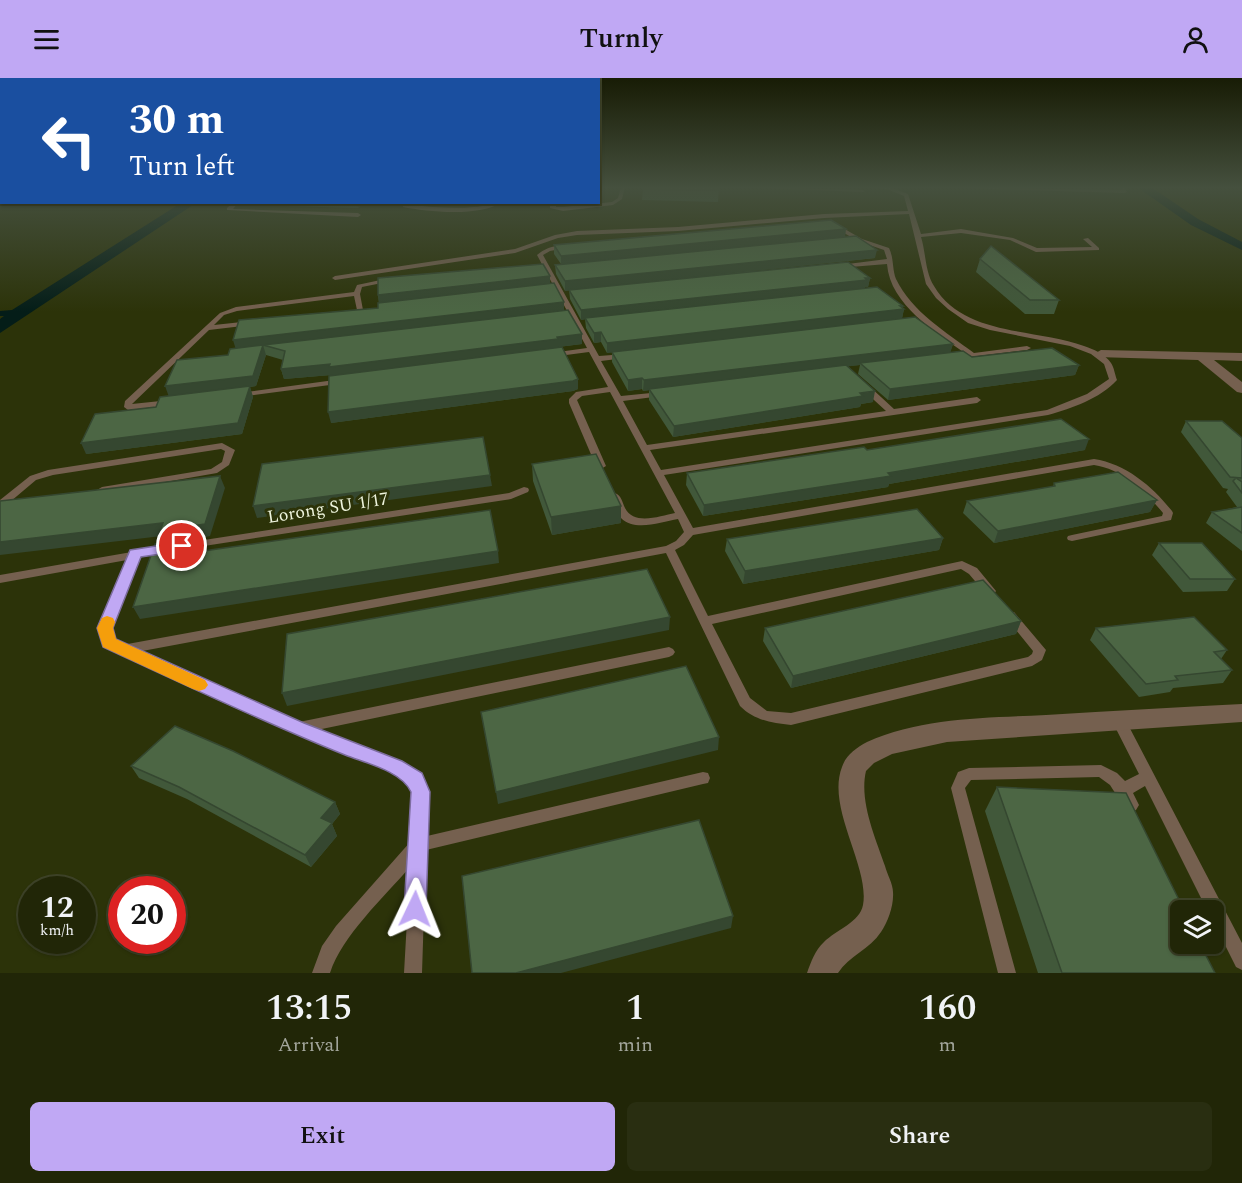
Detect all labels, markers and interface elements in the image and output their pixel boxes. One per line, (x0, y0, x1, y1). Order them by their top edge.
text: Turnly (580, 18, 662, 60)
icon: menu (30, 23, 63, 56)
icon: person (1179, 23, 1212, 56)
text: 30 m (129, 89, 224, 152)
icon: left (30, 102, 108, 180)
text: Turn left (129, 146, 235, 188)
street label: Lorong SU 1/17 (265, 485, 391, 531)
pin (156, 520, 207, 571)
icon: arrive (165, 529, 198, 562)
speed limit sign: 20 (108, 876, 186, 954)
position arrow (383, 877, 447, 941)
text: 12 (40, 885, 74, 931)
map controls (1170, 900, 1224, 954)
button: layers (1170, 900, 1224, 954)
text: km/h (40, 919, 74, 942)
text: 13:15 (266, 981, 352, 1036)
text: 1 (626, 981, 645, 1036)
text: 160 (918, 981, 976, 1036)
text: Arrival (278, 1030, 340, 1060)
text: min (618, 1030, 653, 1060)
text: m (939, 1030, 956, 1060)
button: Exit (30, 1102, 615, 1171)
button: Share (627, 1102, 1212, 1171)

